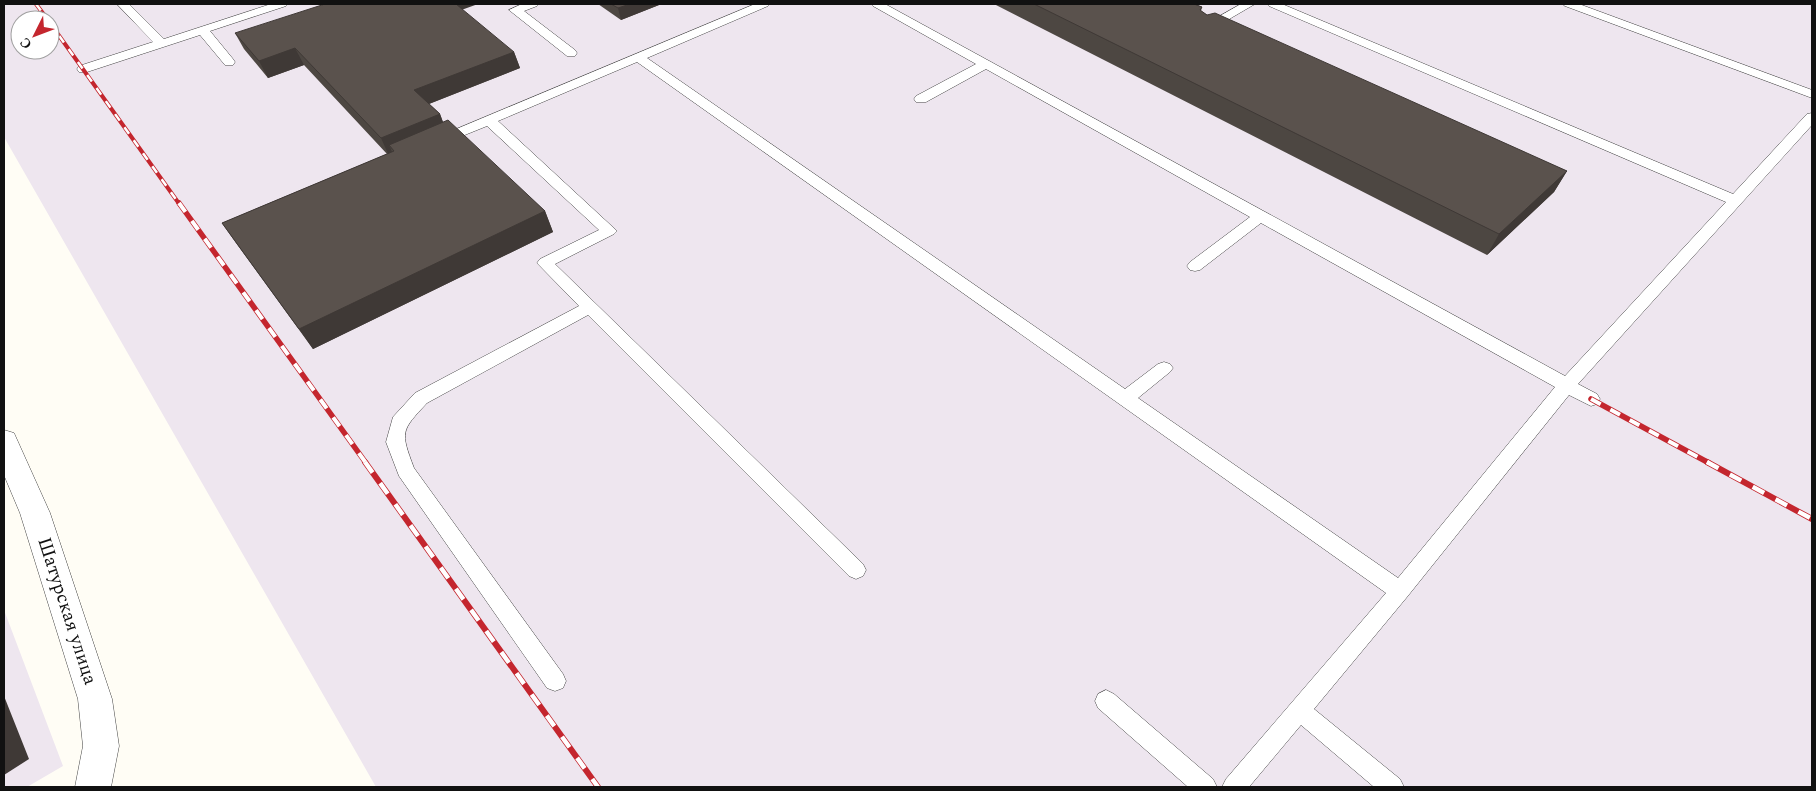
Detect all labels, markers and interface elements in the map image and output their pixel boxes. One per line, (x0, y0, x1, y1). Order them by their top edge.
north arrow (10, 10, 60, 60)
text: С (15, 33, 37, 54)
street label: Шатурская улица (29, 533, 105, 689)

